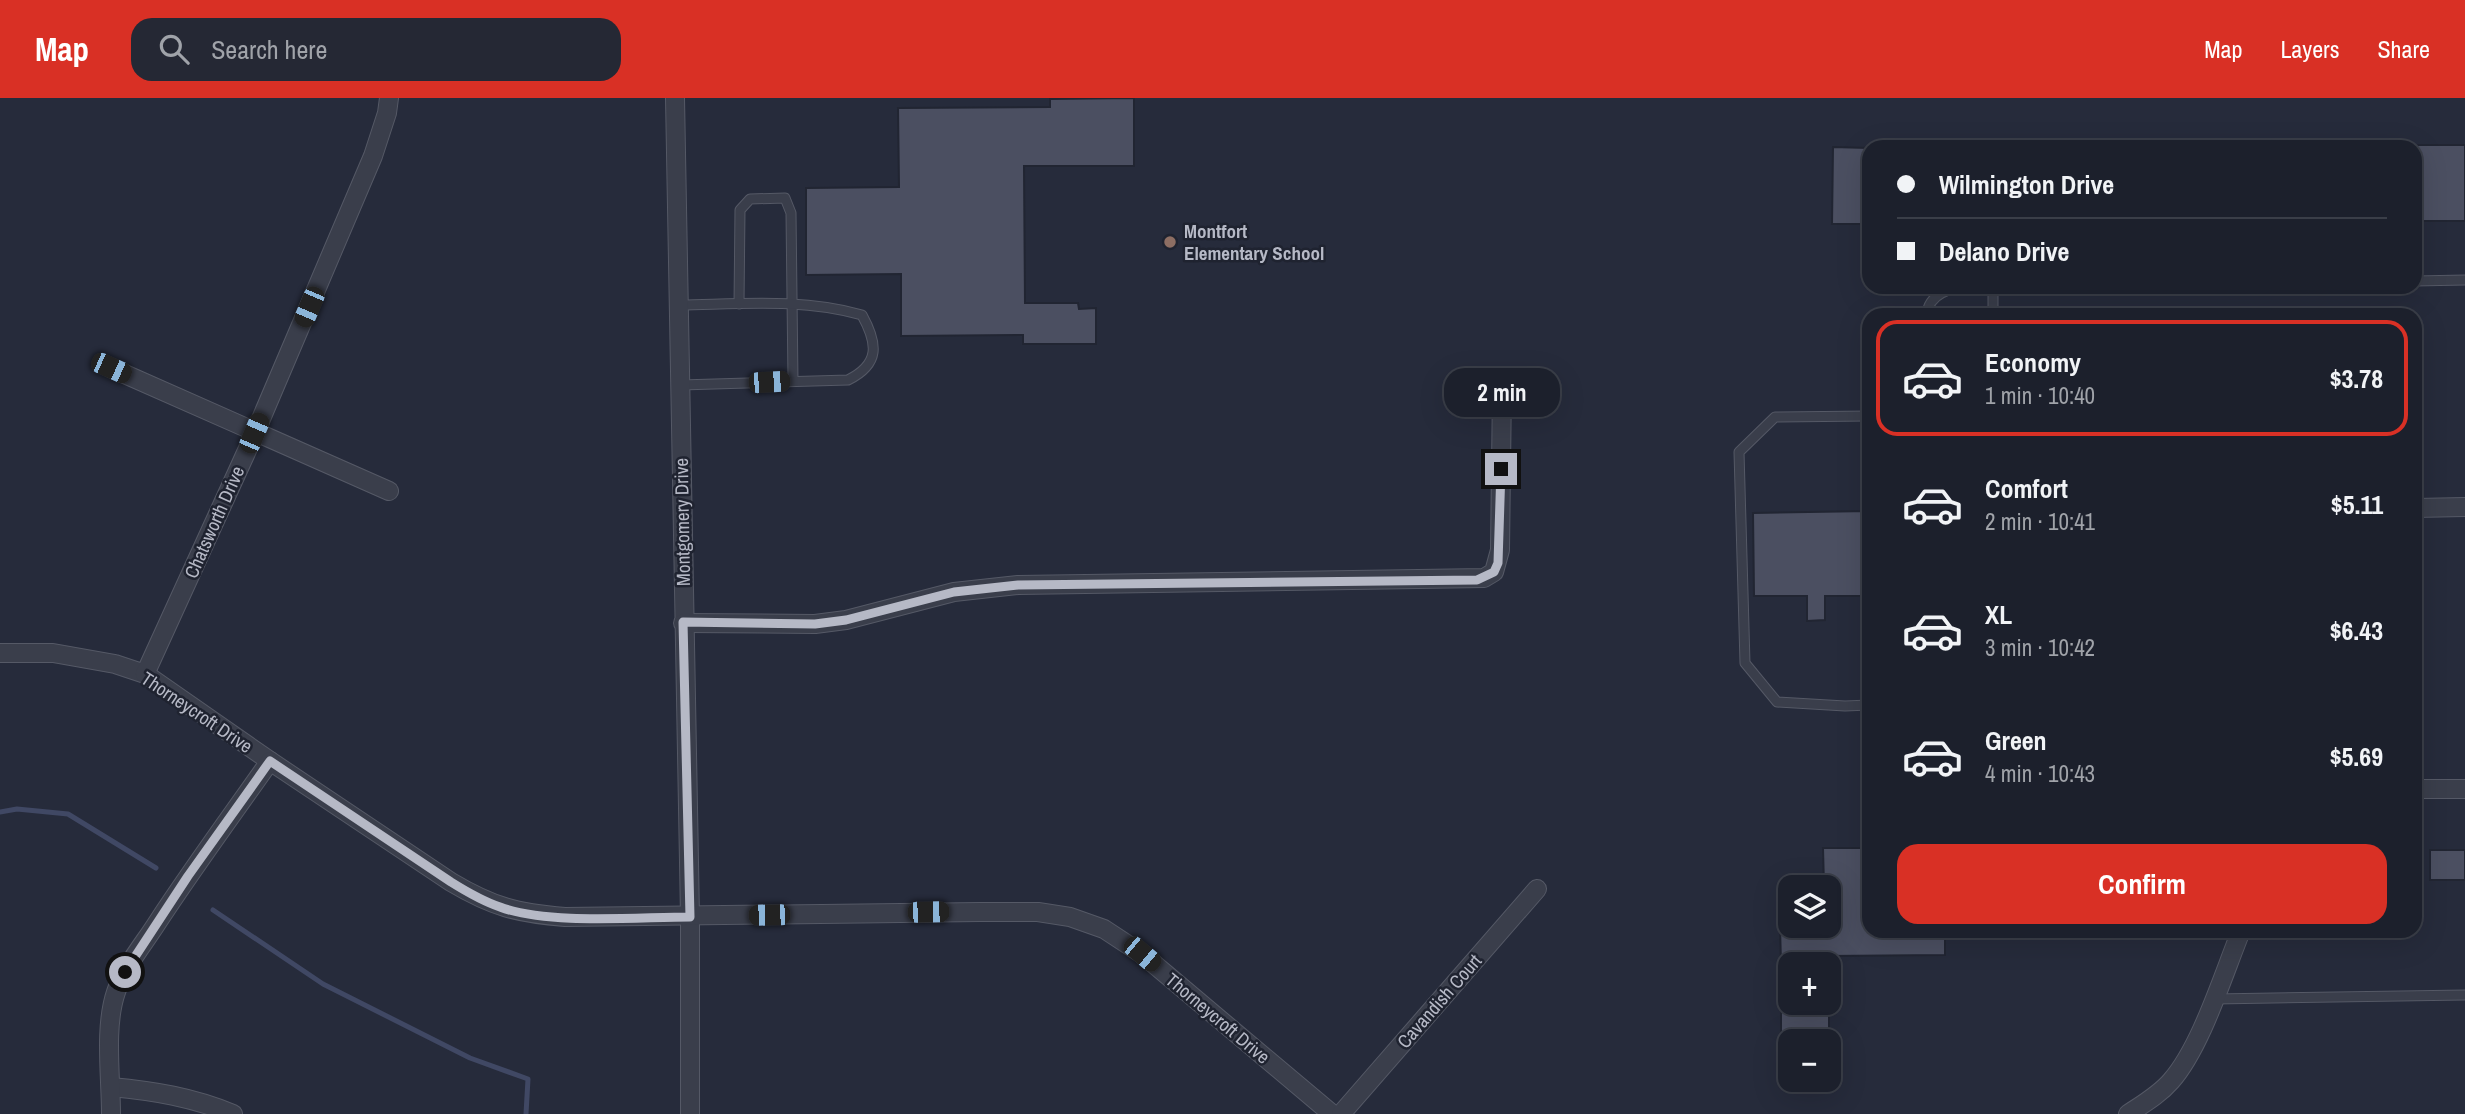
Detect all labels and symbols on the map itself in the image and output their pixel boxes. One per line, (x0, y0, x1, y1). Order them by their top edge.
place label: Montfort Elementary School (1184, 218, 1324, 266)
marker: Montfort Elementary School (1162, 234, 1178, 250)
car (292, 284, 327, 330)
car (88, 350, 135, 386)
callout: 2 min (1443, 368, 1559, 416)
car (748, 370, 791, 394)
car (237, 410, 272, 456)
route end (1485, 453, 1517, 485)
street label: Montgomery Drive (668, 458, 696, 586)
street label: Chatsworth Drive (178, 462, 250, 582)
street label: Thorneycroft Drive (136, 665, 258, 759)
car (907, 901, 950, 923)
car (748, 904, 791, 926)
car (1120, 932, 1165, 976)
street label: Cavandish Court (1391, 948, 1488, 1054)
route start (109, 956, 141, 988)
street label: Thorneycroft Drive (1160, 967, 1276, 1069)

